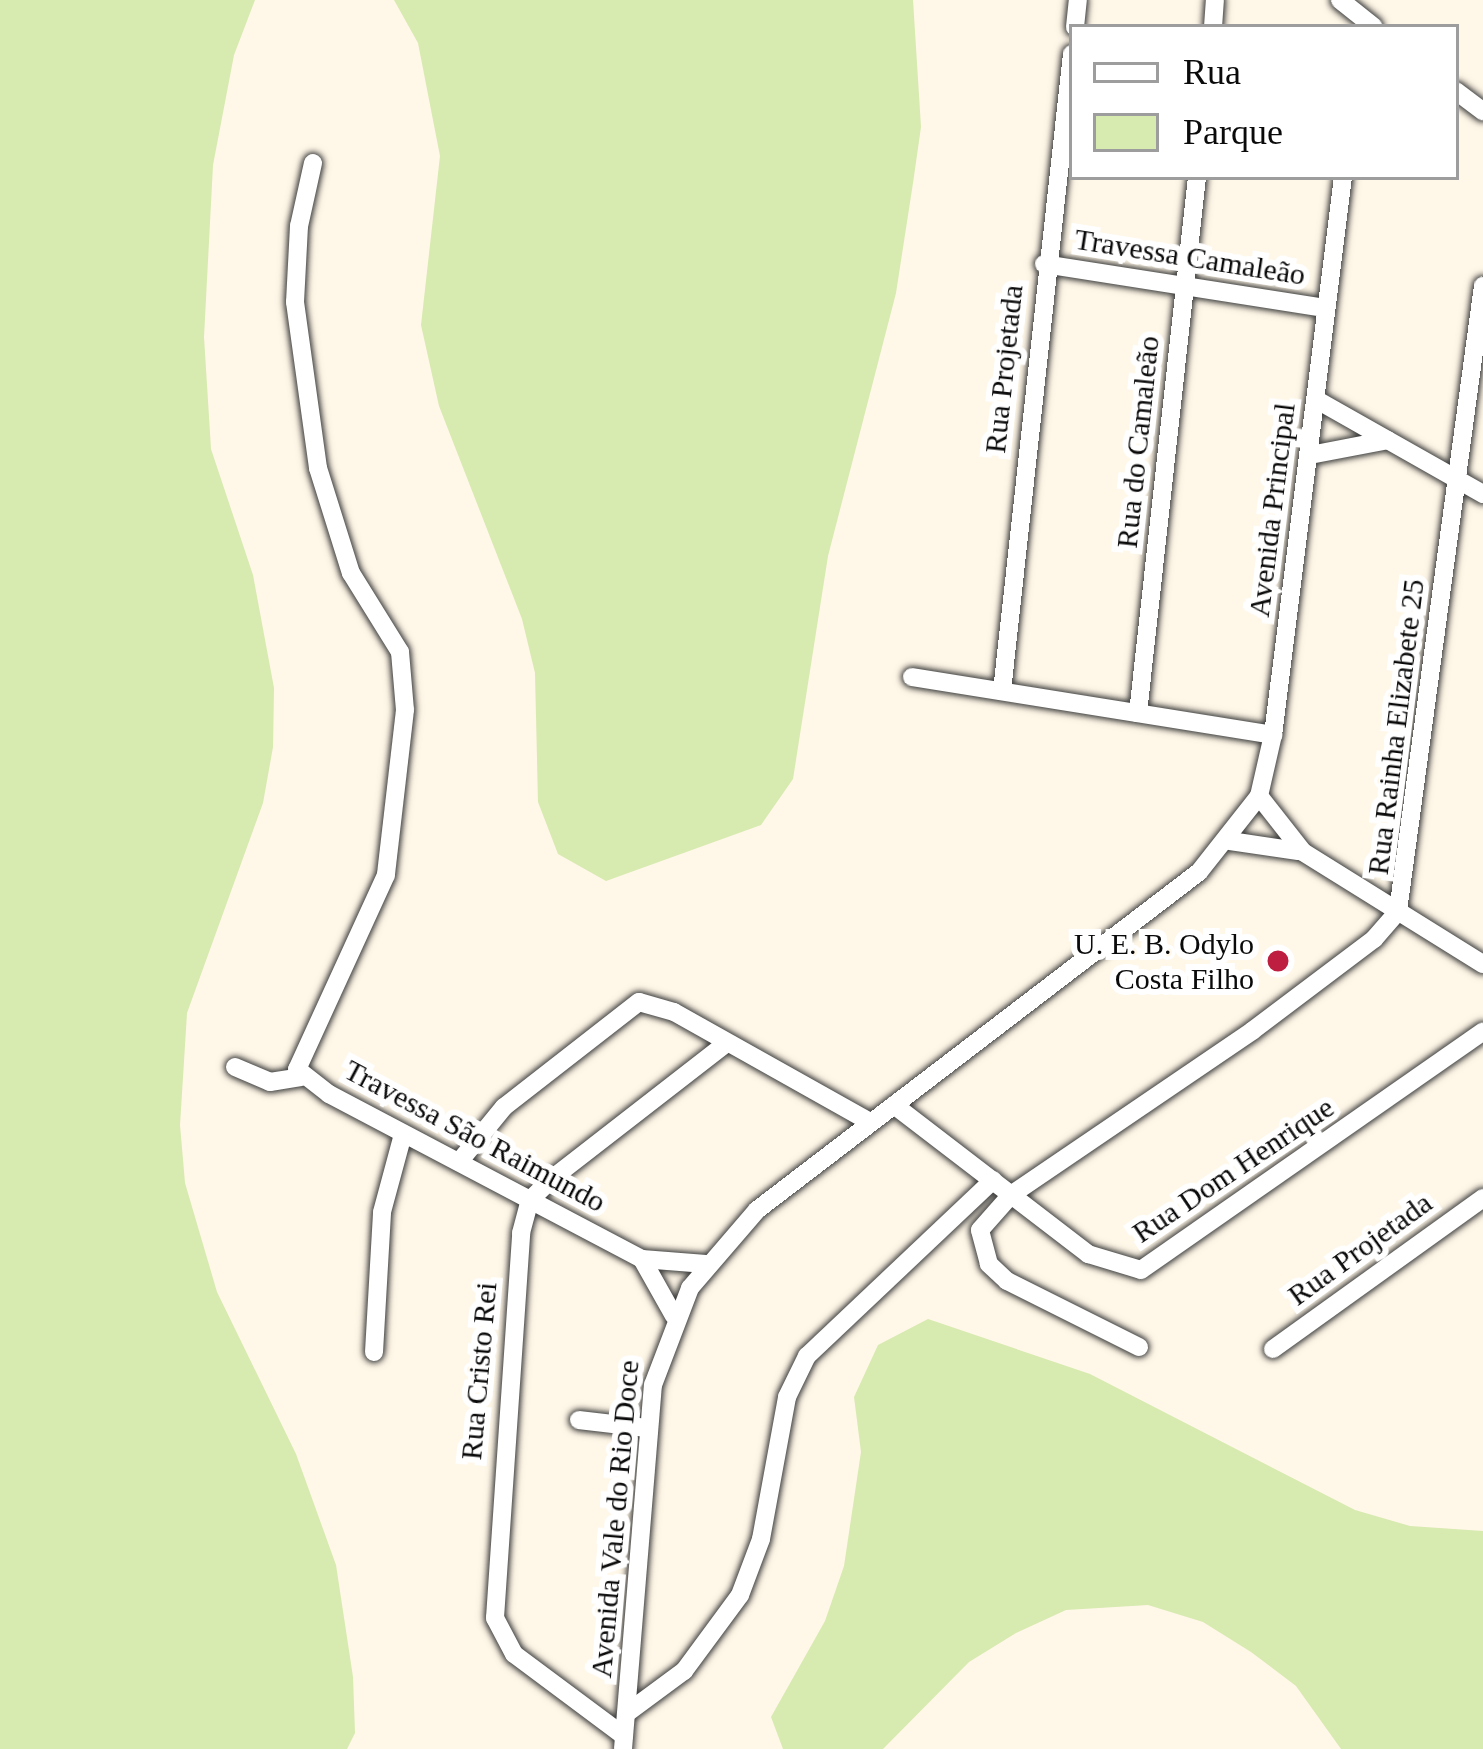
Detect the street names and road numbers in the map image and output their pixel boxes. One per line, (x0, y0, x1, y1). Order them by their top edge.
street label: Travessa Camaleão (1072, 221, 1308, 293)
street label: Rua Projetada (977, 283, 1031, 455)
street label: Rua do Camaleão (1109, 334, 1167, 550)
street label: Avenida Principal (1241, 401, 1303, 619)
street label: Rua Rainha Elizabete 25 (1360, 577, 1432, 877)
street label: Travessa São Raimundo (338, 1052, 612, 1220)
street label: Rua Dom Henrique (1126, 1089, 1340, 1251)
street label: Rua Projetada (1281, 1185, 1439, 1313)
street label: Rua Cristo Rei (453, 1281, 505, 1461)
street label: Avenida Vale do Rio Doce (583, 1358, 647, 1680)

